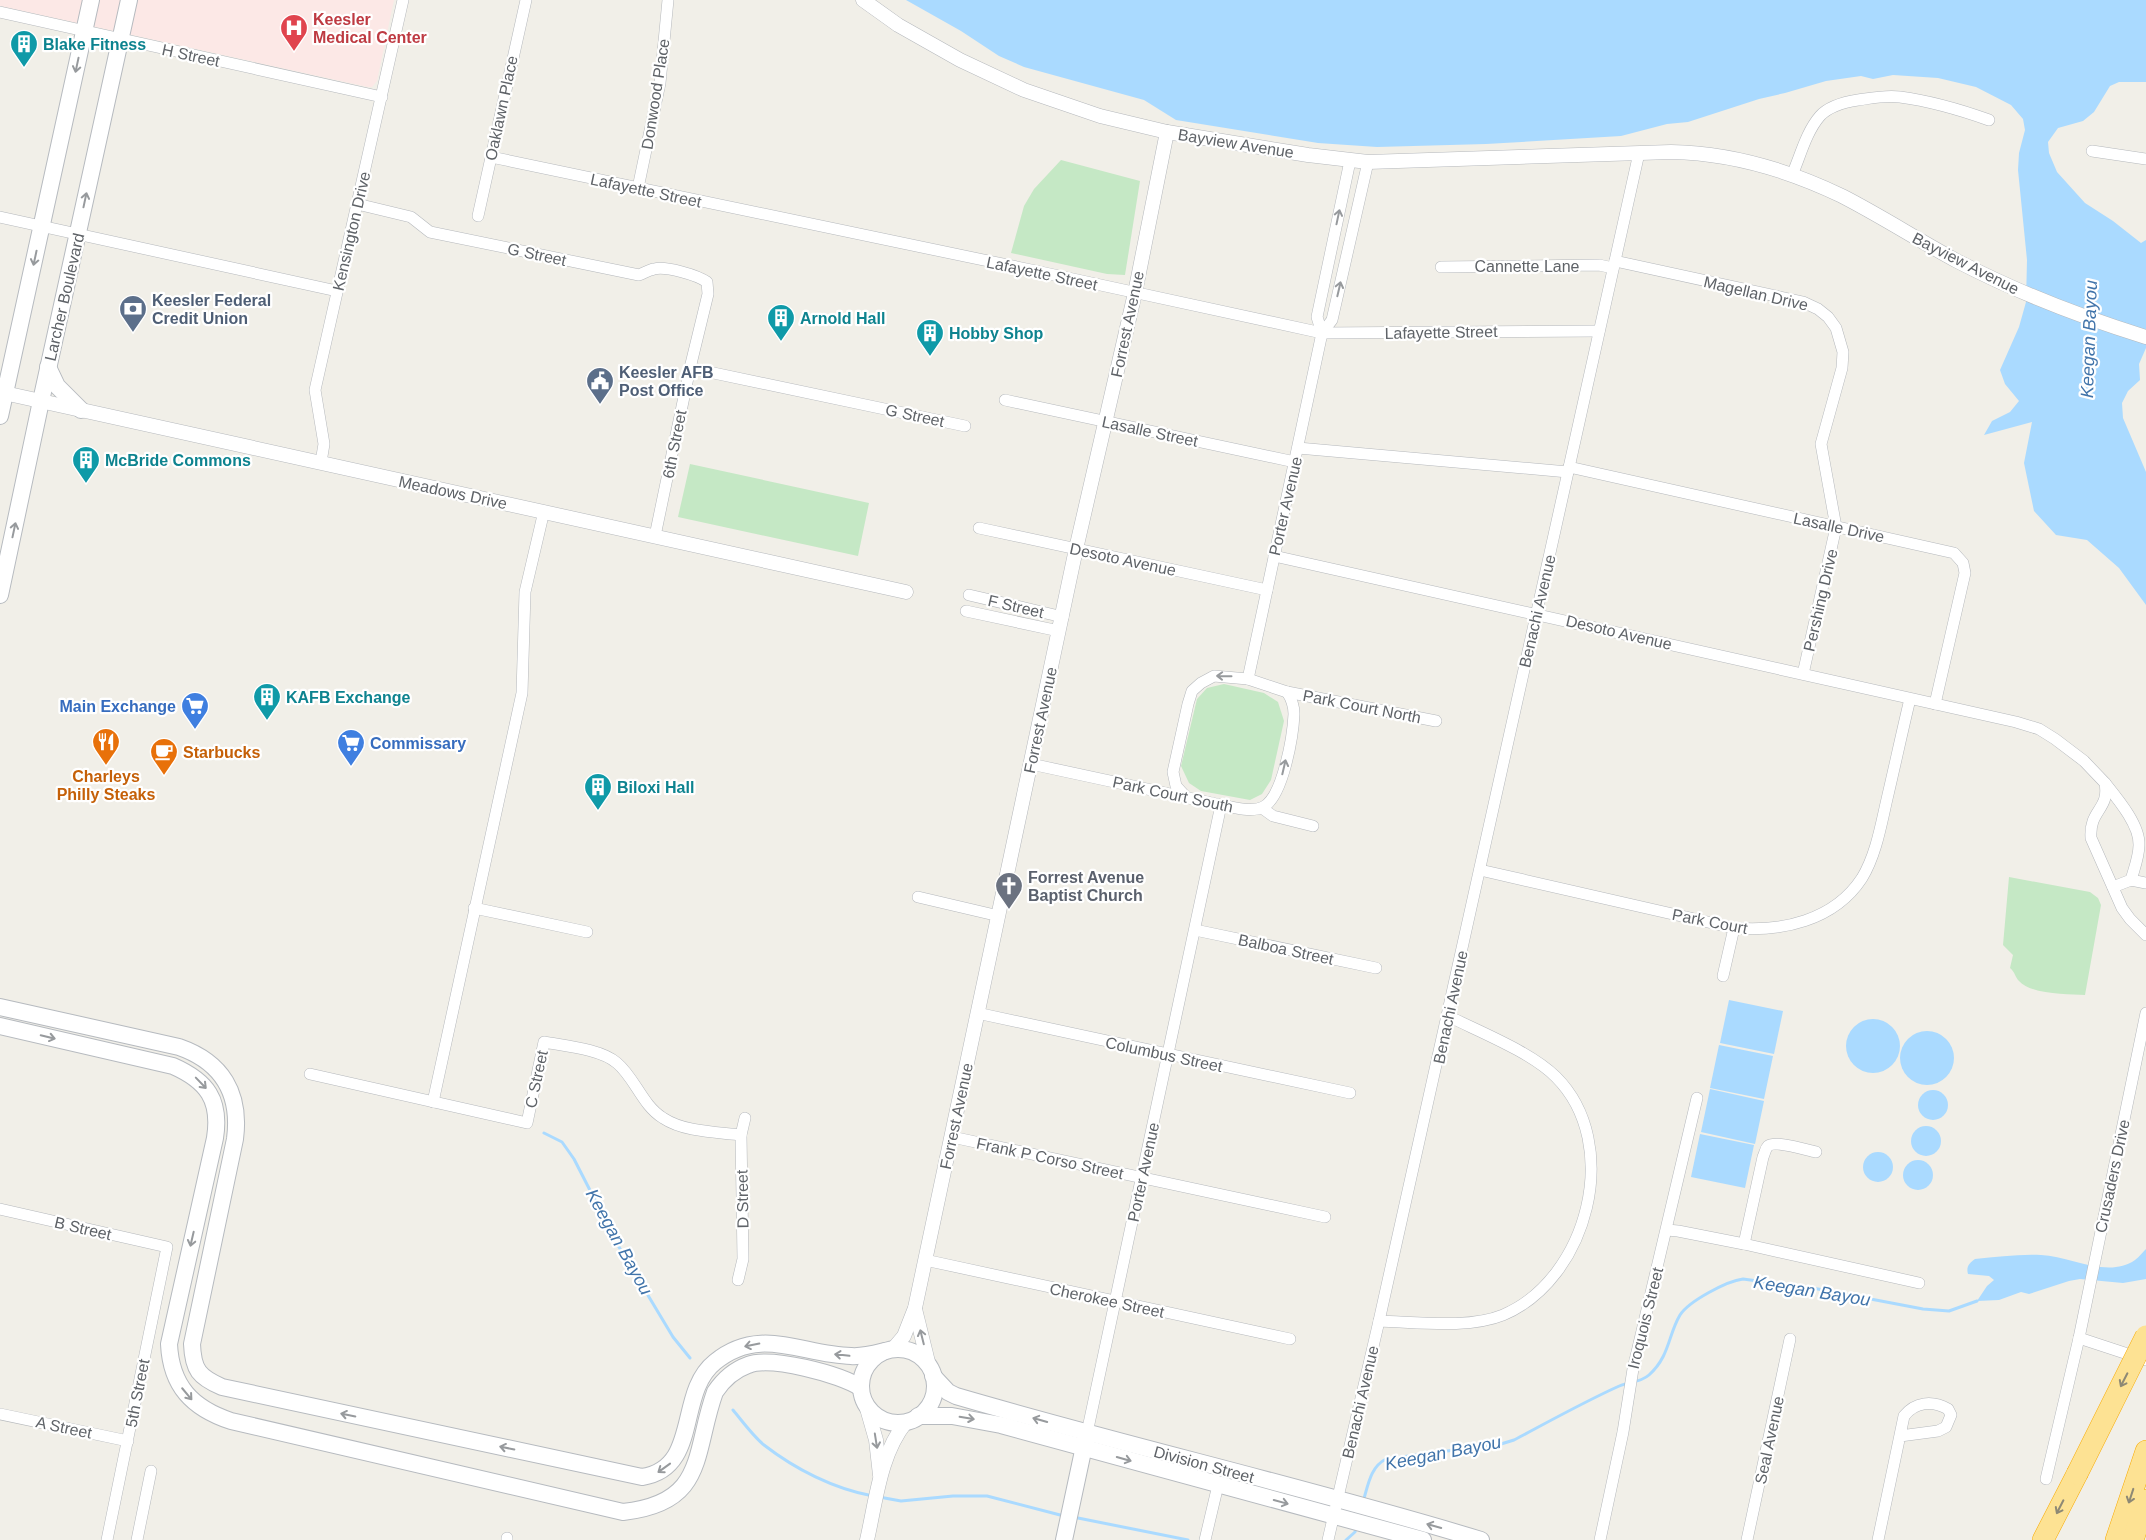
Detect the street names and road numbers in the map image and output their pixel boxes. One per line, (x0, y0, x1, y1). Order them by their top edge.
street label: Donwood Place (638, 37, 673, 151)
street label: H Street (160, 41, 222, 70)
street label: Oaklawn Place (482, 54, 521, 162)
street label: Bayview Avenue (1177, 126, 1295, 161)
street label: Kensington Drive (330, 170, 373, 292)
street label: Lafayette Street (589, 170, 703, 211)
street label: Bayview Avenue (1910, 229, 2022, 298)
street label: Larcher Boulevard (41, 232, 87, 363)
street label: G Street (506, 240, 568, 269)
street label: Lafayette Street (985, 253, 1099, 294)
street label: Cannette Lane (1475, 258, 1580, 275)
street label: Forrest Avenue (1108, 269, 1147, 379)
street label: Magellan Drive (1702, 273, 1810, 314)
street label: Lafayette Street (1384, 323, 1498, 342)
street label: G Street (884, 401, 946, 430)
street label: 6th Street (660, 408, 690, 480)
street label: Lasalle Street (1100, 413, 1200, 450)
street label: Porter Avenue (1266, 455, 1305, 557)
street label: Meadows Drive (397, 473, 509, 512)
street label: Lasalle Drive (1792, 510, 1886, 545)
street label: Desoto Avenue (1068, 540, 1178, 579)
street label: Pershing Drive (1800, 547, 1841, 653)
street label: Benachi Avenue (1516, 553, 1559, 669)
street label: F Street (986, 592, 1046, 621)
street label: Desoto Avenue (1564, 612, 1674, 653)
street label: Forrest Avenue (1021, 665, 1060, 775)
street label: Park Court North (1301, 687, 1422, 726)
street label: Park Court South (1111, 773, 1235, 816)
street label: Park Court (1671, 906, 1750, 937)
street label: Balboa Street (1237, 931, 1336, 968)
street label: Benachi Avenue (1430, 949, 1471, 1065)
street label: Columbus Street (1104, 1034, 1224, 1075)
street label: C Street (522, 1048, 551, 1110)
street label: Forrest Avenue (937, 1061, 976, 1171)
street label: Crusaders Drive (2092, 1118, 2133, 1234)
street label: Porter Avenue (1125, 1121, 1162, 1223)
street label: Frank P Corso Street (975, 1135, 1126, 1183)
street label: D Street (733, 1169, 752, 1228)
street label: B Street (53, 1214, 113, 1243)
street label: Iroquois Street (1625, 1265, 1666, 1371)
street label: Cherokee Street (1048, 1280, 1166, 1321)
street label: Benachi Avenue (1339, 1344, 1382, 1460)
street label: 5th Street (123, 1357, 153, 1429)
street label: Seal Avenue (1752, 1394, 1787, 1486)
street label: A Street (34, 1413, 94, 1442)
street label: Division Street (1152, 1443, 1256, 1486)

